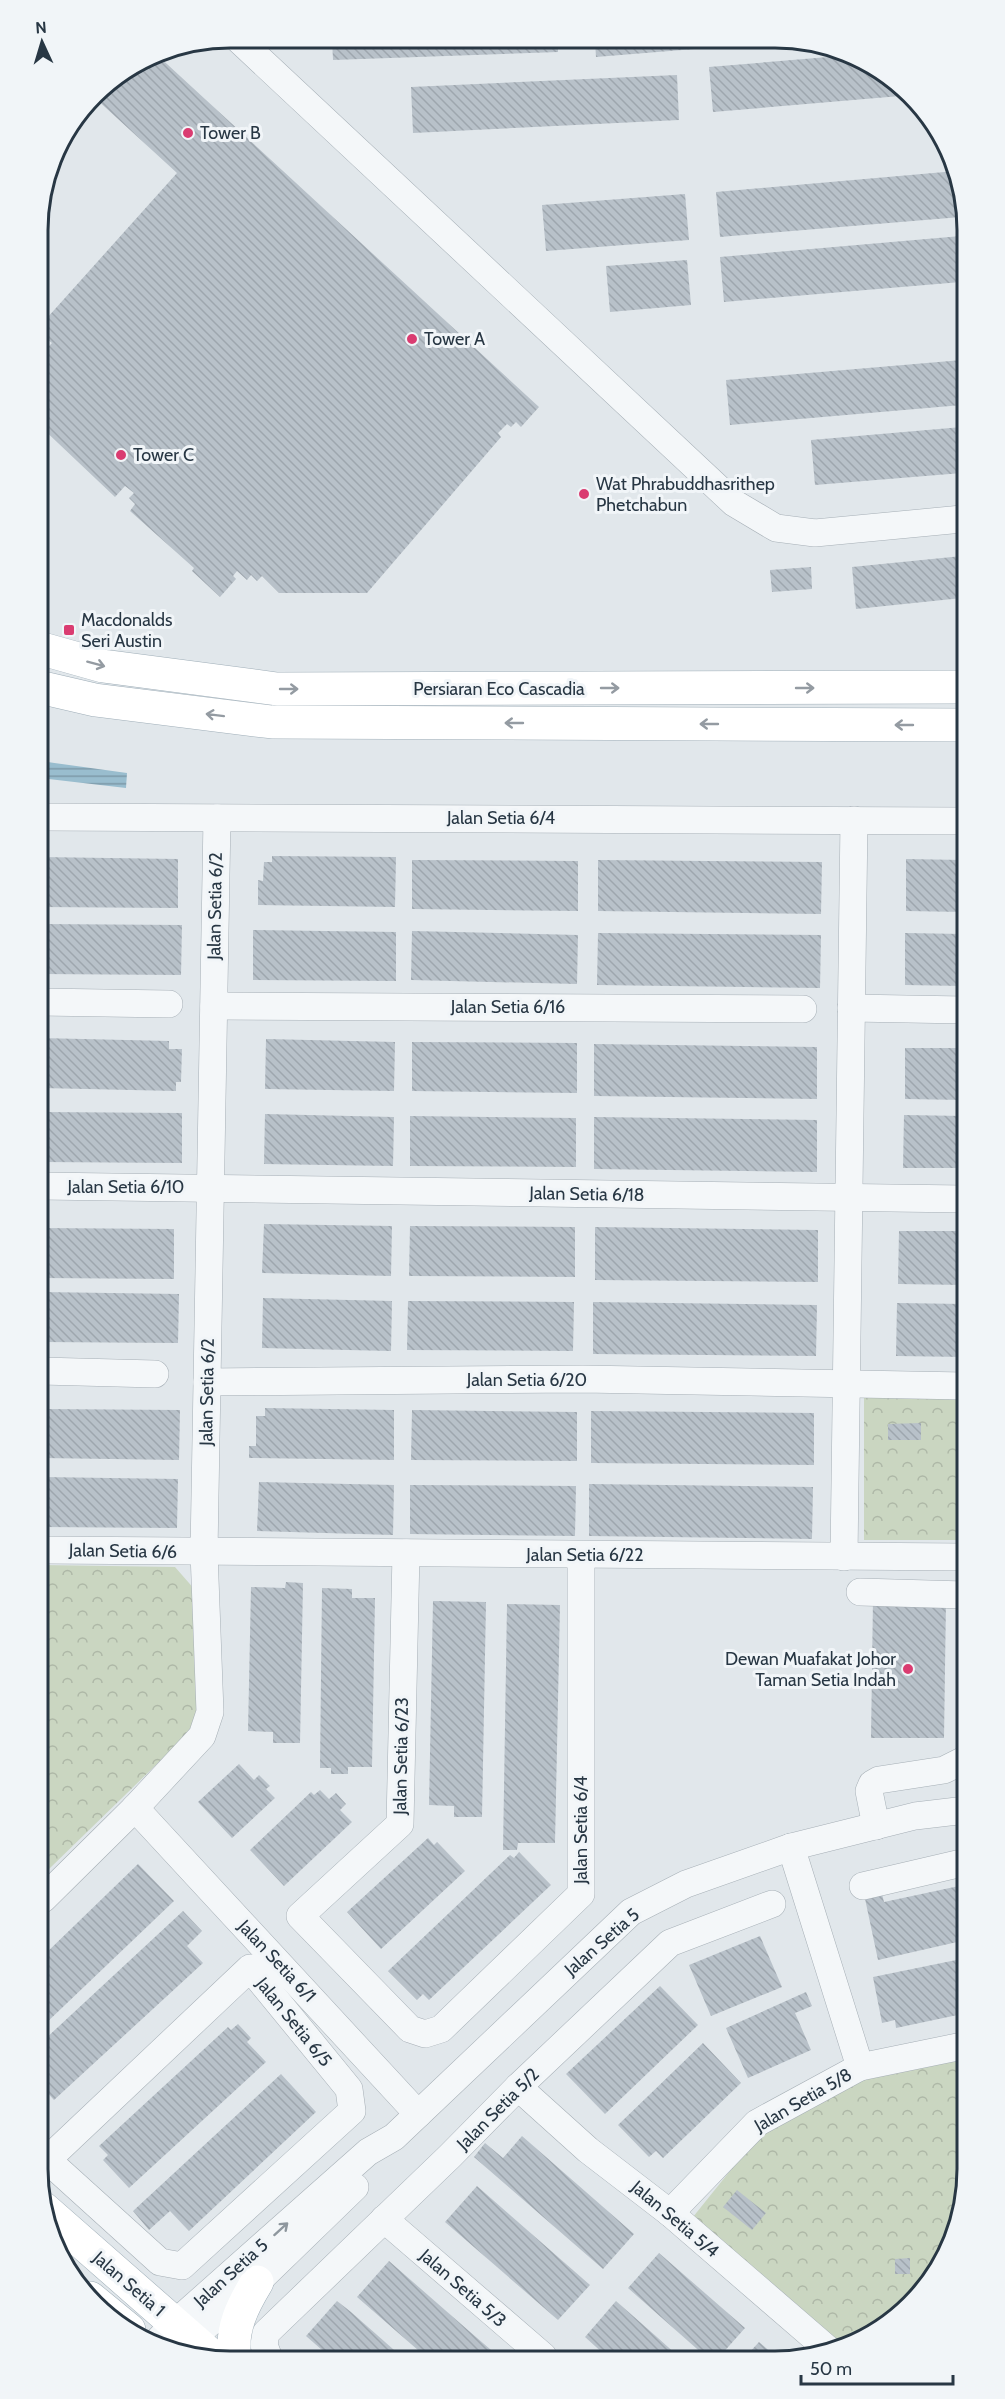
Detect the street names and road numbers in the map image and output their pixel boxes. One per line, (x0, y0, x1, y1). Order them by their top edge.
street label: Persiaran Eco Cascadia (413, 678, 585, 700)
street label: Jalan Setia 6/4 (446, 807, 555, 829)
street label: Jalan Setia 6/2 (203, 852, 227, 961)
street label: Jalan Setia 6/16 (450, 996, 565, 1018)
street label: Jalan Setia 6/10 (67, 1176, 184, 1198)
street label: Jalan Setia 6/18 (528, 1182, 645, 1206)
street label: Jalan Setia 6/2 (195, 1338, 219, 1447)
street label: Jalan Setia 6/20 (466, 1369, 587, 1391)
street label: Jalan Setia 6/6 (68, 1539, 177, 1563)
street label: Jalan Setia 6/22 (525, 1544, 644, 1566)
street label: Jalan Setia 6/23 (389, 1697, 413, 1816)
street label: Jalan Setia 6/4 (570, 1776, 592, 1885)
street label: Jalan Setia 5 (559, 1903, 644, 1981)
street label: Jalan Setia 6/1 (233, 1915, 321, 2007)
street label: Jalan Setia 6/5 (251, 1972, 337, 2071)
street label: Jalan Setia 5/2 (452, 2063, 544, 2155)
street label: Jalan Setia 5/8 (750, 2063, 856, 2137)
street label: Jalan Setia 5/4 (626, 2175, 723, 2262)
street label: Jalan Setia 5 (189, 2234, 273, 2313)
street label: Jalan Setia 5/3 (414, 2244, 511, 2332)
street label: Jalan Setia 1 (88, 2246, 170, 2321)

